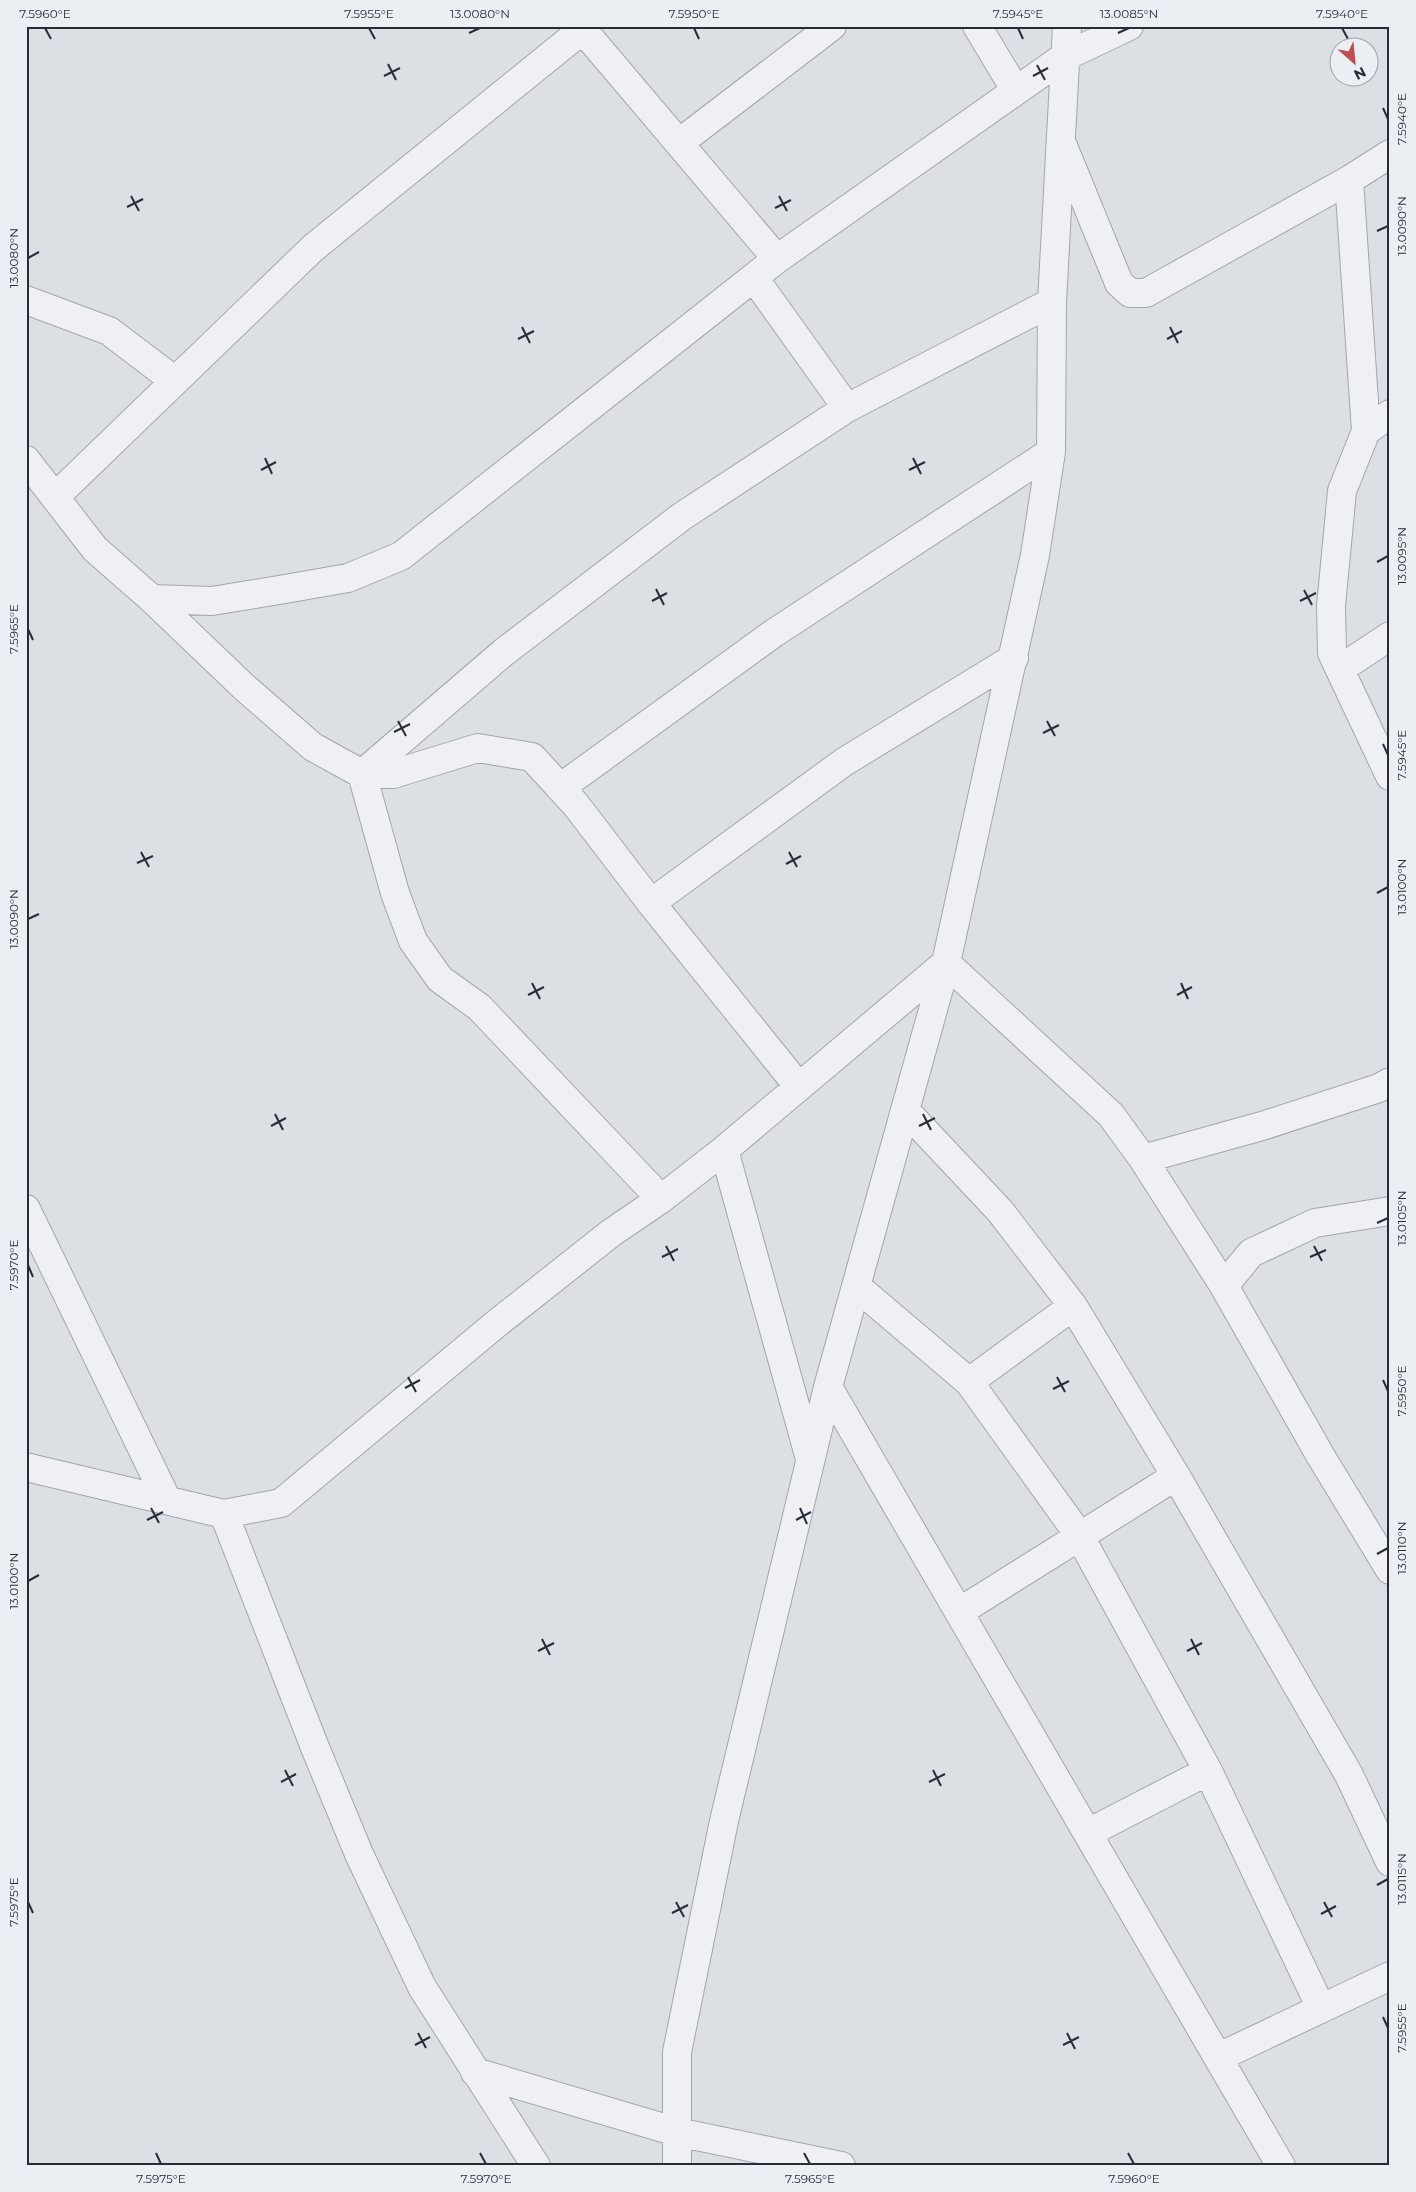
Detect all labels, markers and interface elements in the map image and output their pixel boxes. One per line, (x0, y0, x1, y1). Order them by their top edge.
text: 7.5960°E (19, 6, 71, 21)
text: 7.5955°E (344, 6, 394, 21)
text: 13.0080°N (450, 6, 510, 21)
text: 7.5950°E (669, 6, 719, 21)
text: 7.5945°E (993, 6, 1043, 21)
text: 13.0085°N (1100, 6, 1158, 21)
text: 7.5940°E (1316, 6, 1368, 21)
north arrow (1328, 38, 1378, 88)
text: N (1351, 63, 1369, 84)
text: 7.5940°E (1394, 93, 1409, 145)
text: 13.0090°N (1394, 196, 1409, 256)
text: 13.0080°N (6, 228, 21, 288)
text: 13.0095°N (1394, 527, 1409, 585)
text: 7.5965°E (6, 604, 21, 654)
text: 7.5945°E (1394, 730, 1409, 780)
text: 13.0100°N (1394, 859, 1409, 915)
text: 13.0090°N (6, 889, 21, 949)
text: 13.0105°N (1394, 1190, 1409, 1246)
text: 7.5970°E (6, 1240, 21, 1290)
text: 7.5950°E (1394, 1366, 1409, 1416)
text: 13.0110°N (1394, 1522, 1409, 1574)
text: 13.0100°N (6, 1553, 21, 1609)
text: 13.0115°N (1394, 1853, 1409, 1905)
text: 7.5975°E (6, 1877, 21, 1927)
text: 7.5955°E (1394, 2003, 1409, 2053)
text: 7.5975°E (136, 2171, 186, 2186)
text: 7.5970°E (461, 2171, 511, 2186)
text: 7.5965°E (785, 2171, 835, 2186)
text: 7.5960°E (1108, 2171, 1160, 2186)

